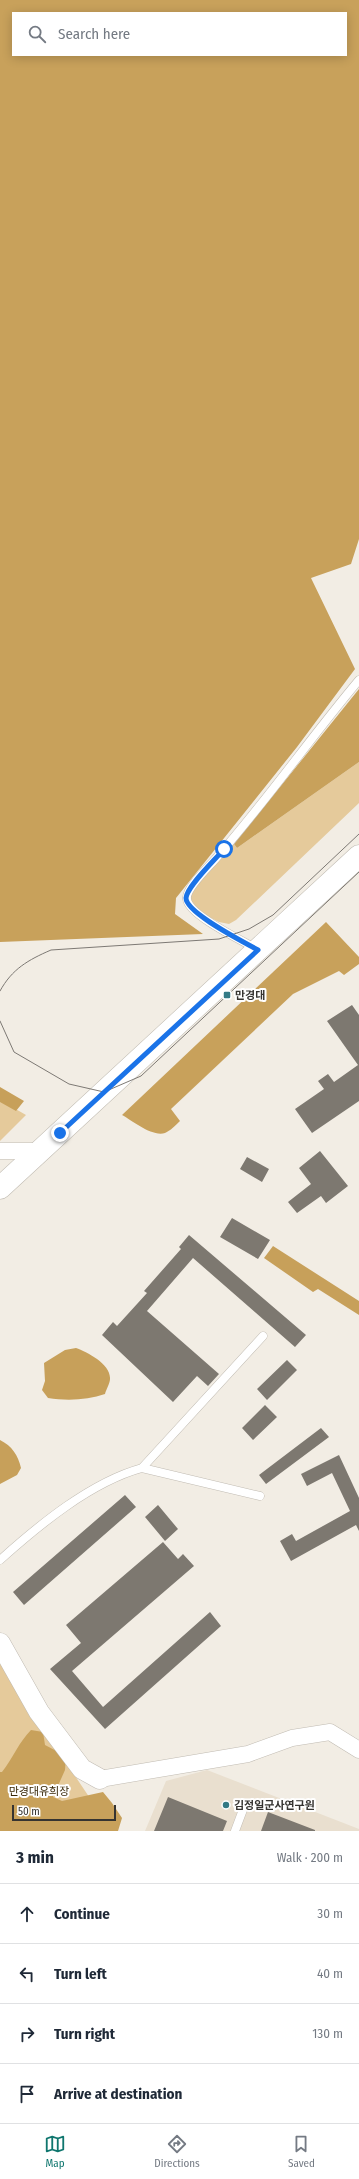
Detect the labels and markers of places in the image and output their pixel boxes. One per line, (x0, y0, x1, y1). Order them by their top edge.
place label: 만경대 (235, 989, 265, 1002)
marker: 만경대 (222, 990, 232, 1000)
place label: 김정일군사연구원 (234, 1799, 315, 1812)
marker: 김정일군사연구원 (221, 1800, 231, 1810)

